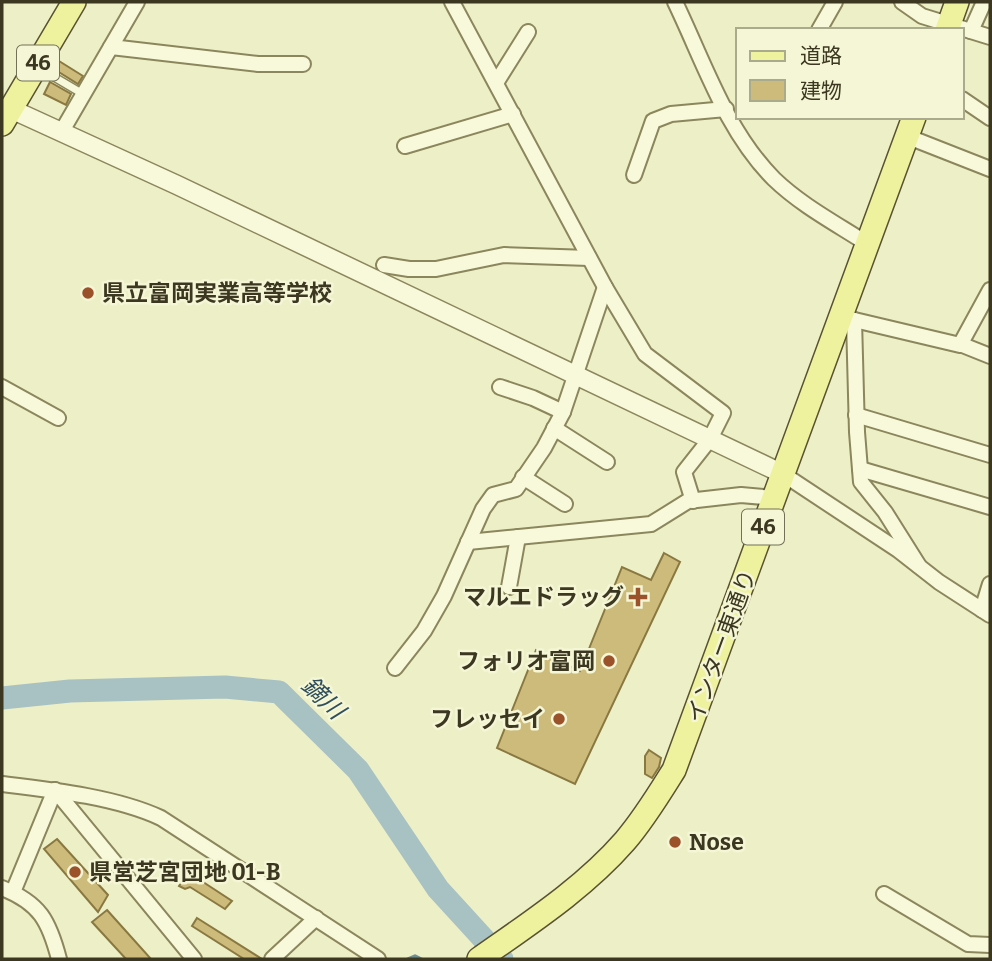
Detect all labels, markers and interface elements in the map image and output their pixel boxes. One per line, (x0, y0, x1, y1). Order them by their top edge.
legend (736, 28, 964, 119)
text: 道路 (800, 43, 842, 69)
road number: 46 (17, 46, 59, 80)
text: 建物 (800, 78, 842, 104)
place label: 県立富岡実業高等学校 (102, 279, 332, 307)
marker: 県立富岡実業高等学校 (80, 285, 96, 301)
road number: 46 (742, 510, 784, 544)
street label: インター東通り (680, 566, 762, 726)
place label: マルエドラッグ (463, 583, 624, 611)
marker: マルエドラッグ (630, 589, 646, 605)
place label: フォリオ富岡 (457, 647, 595, 675)
marker: フォリオ富岡 (601, 653, 617, 669)
water label: 鏑川 (296, 671, 352, 727)
place label: フレッセイ (430, 705, 545, 733)
marker: フレッセイ (551, 711, 567, 727)
place label: Nose (689, 828, 744, 856)
marker: Nose (667, 834, 683, 850)
place label: 県営芝宮団地 01-B (89, 858, 281, 886)
marker: 県営芝宮団地 01-B (67, 864, 83, 880)

